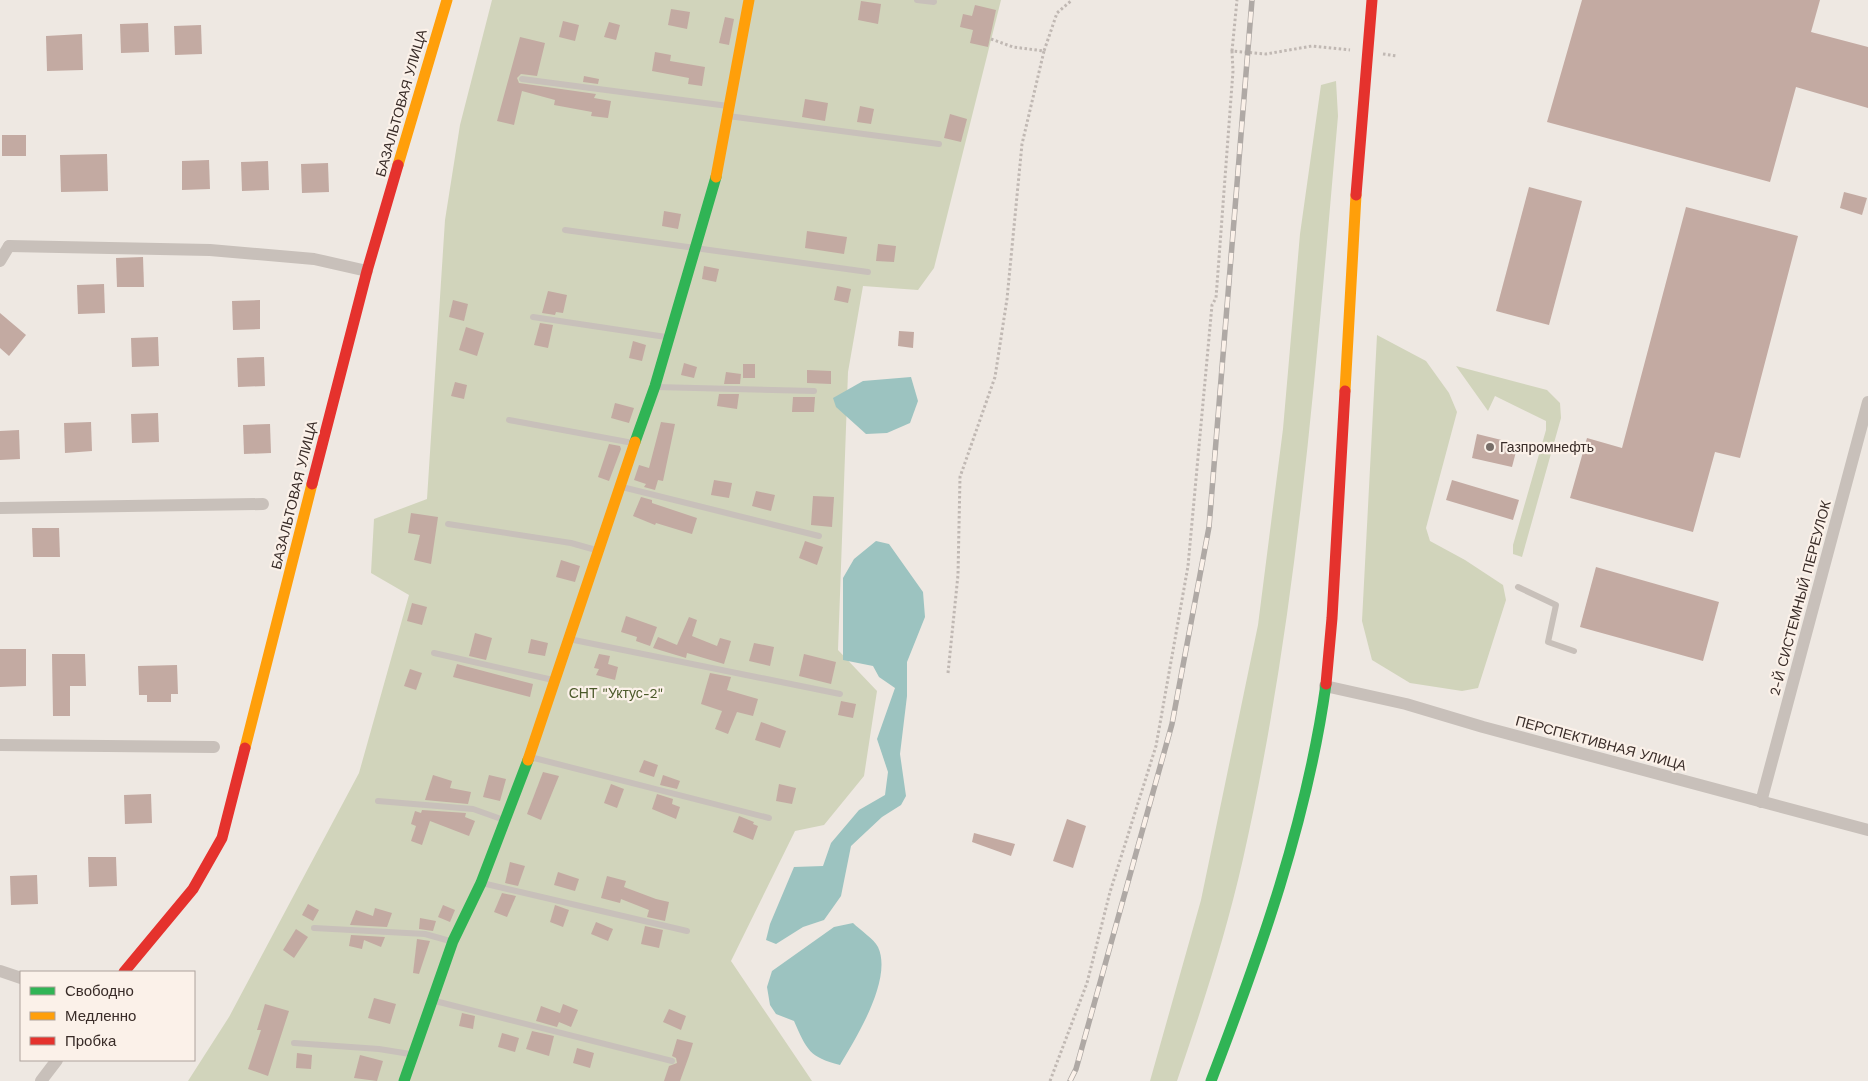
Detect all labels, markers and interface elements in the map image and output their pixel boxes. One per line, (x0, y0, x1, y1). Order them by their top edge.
street label: БАЗАЛЬТОВАЯ УЛИЦА (372, 27, 430, 178)
street label: БАЗАЛЬТОВАЯ УЛИЦА (268, 418, 320, 571)
place label: Газпромнефть (1500, 439, 1594, 455)
marker: Газпромнефть (1484, 441, 1496, 453)
street label: 2-Й СИСТЕМНЫЙ ПЕРЕУЛОК (1765, 498, 1834, 697)
park label: СНТ "Уктус-2" (569, 685, 663, 701)
street label: ПЕРСПЕКТИВНАЯ УЛИЦА (1514, 713, 1689, 774)
legend (20, 971, 195, 1061)
text: Свободно (65, 982, 134, 1000)
text: Медленно (65, 1007, 136, 1025)
text: Пробка (65, 1032, 117, 1050)

